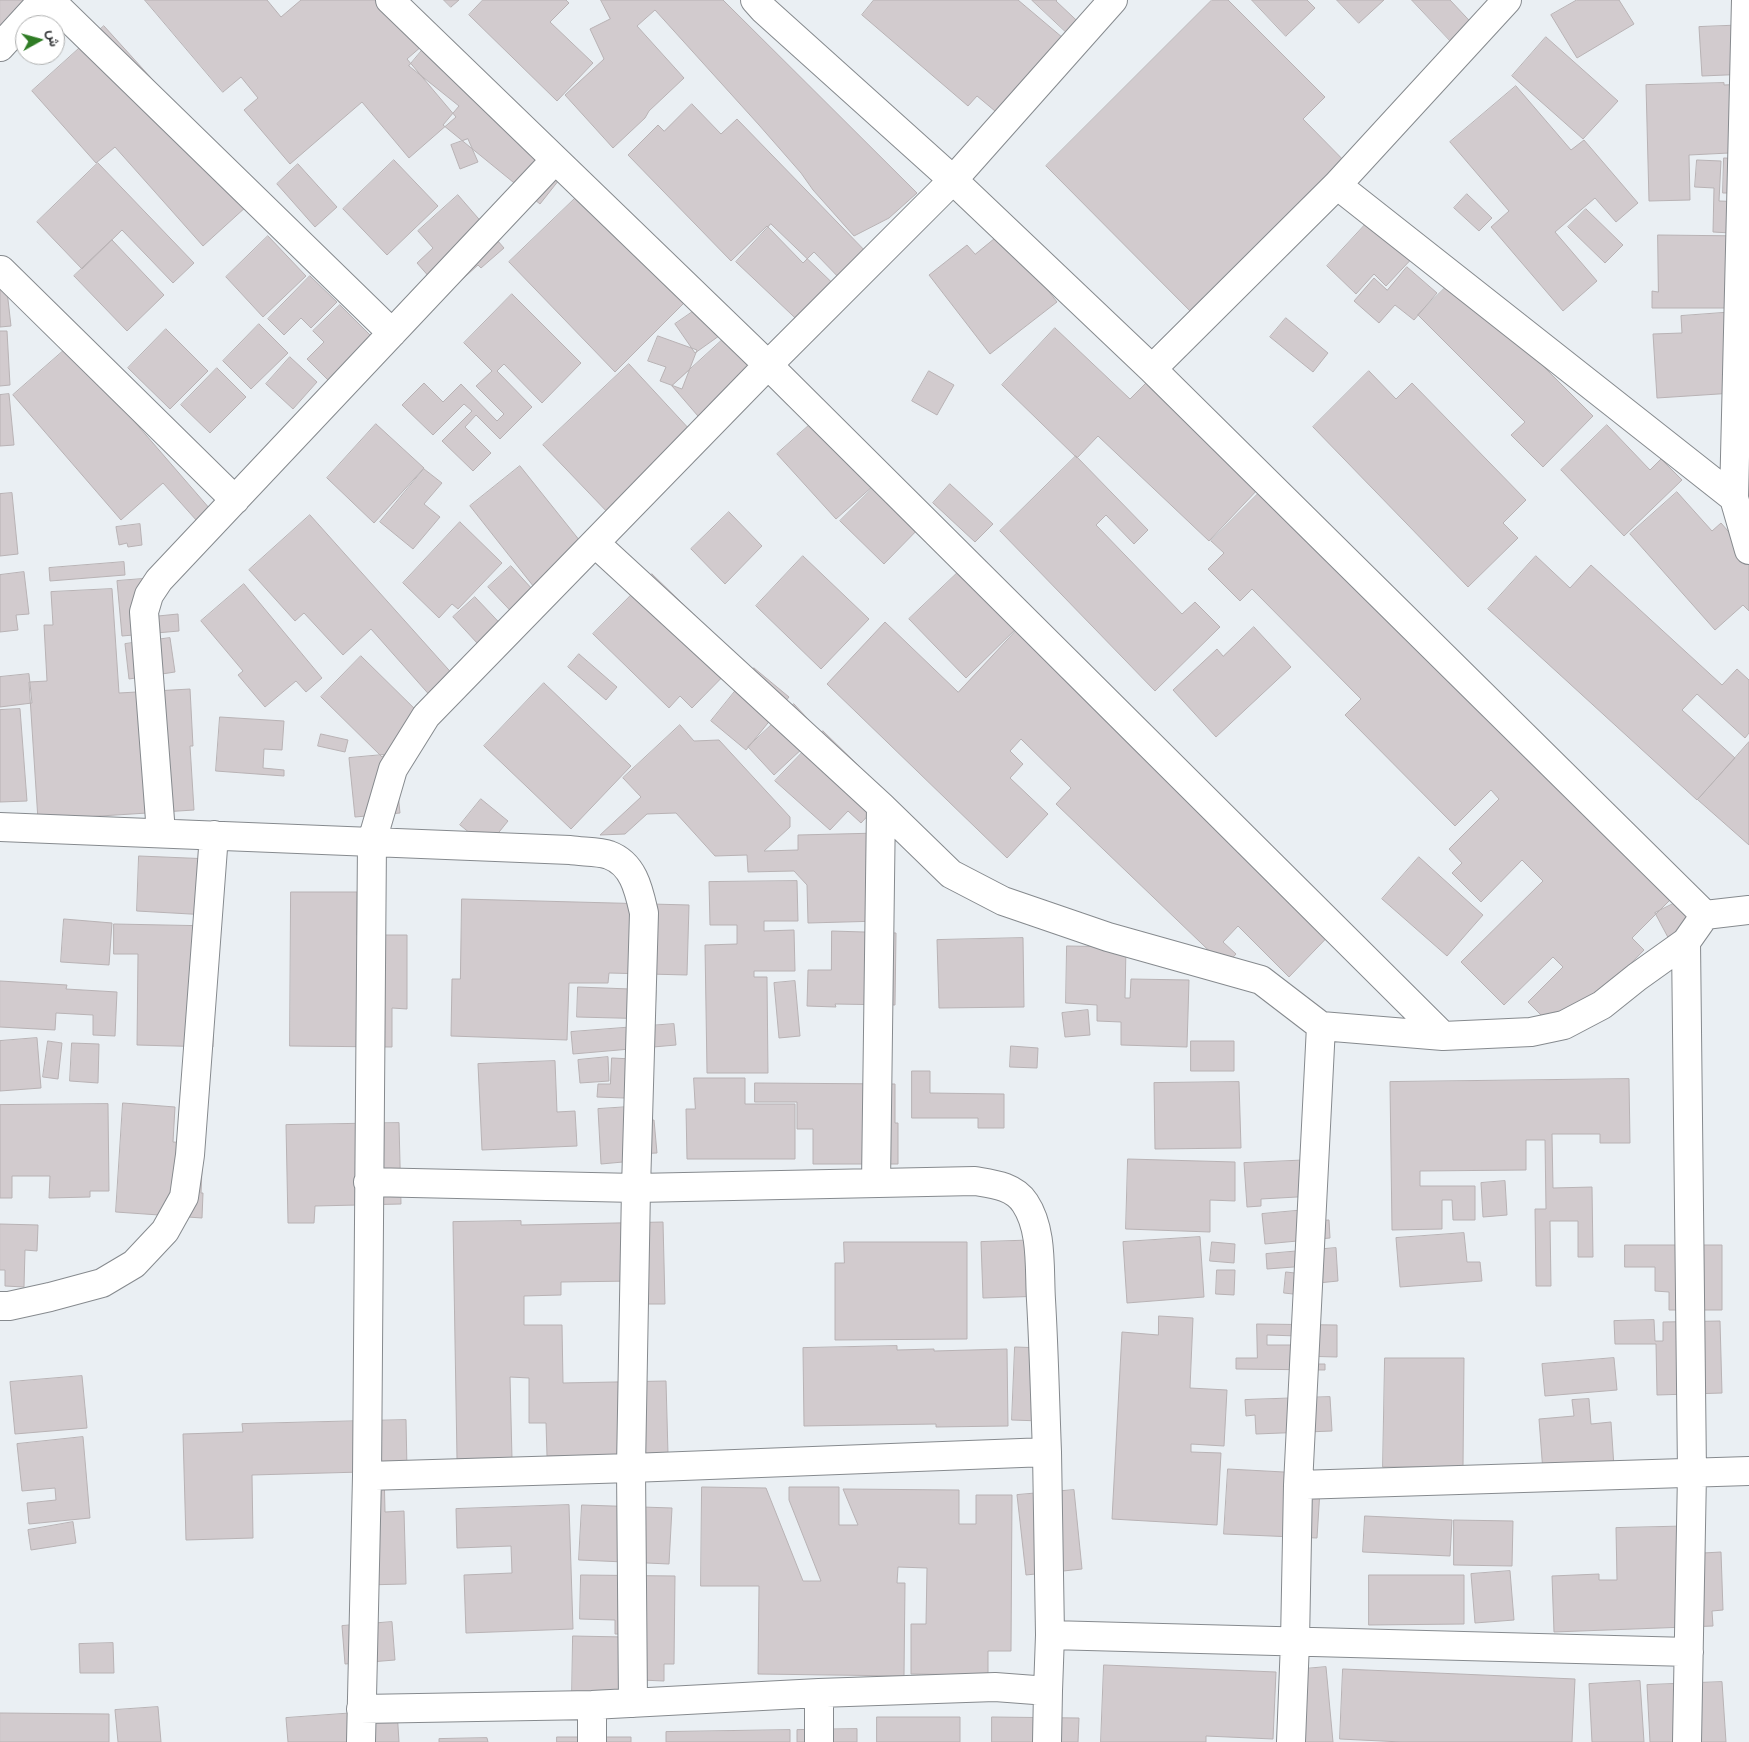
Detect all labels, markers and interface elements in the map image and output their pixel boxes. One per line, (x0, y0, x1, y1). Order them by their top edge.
north arrow (15, 15, 65, 65)
text: ش (45, 29, 63, 48)

